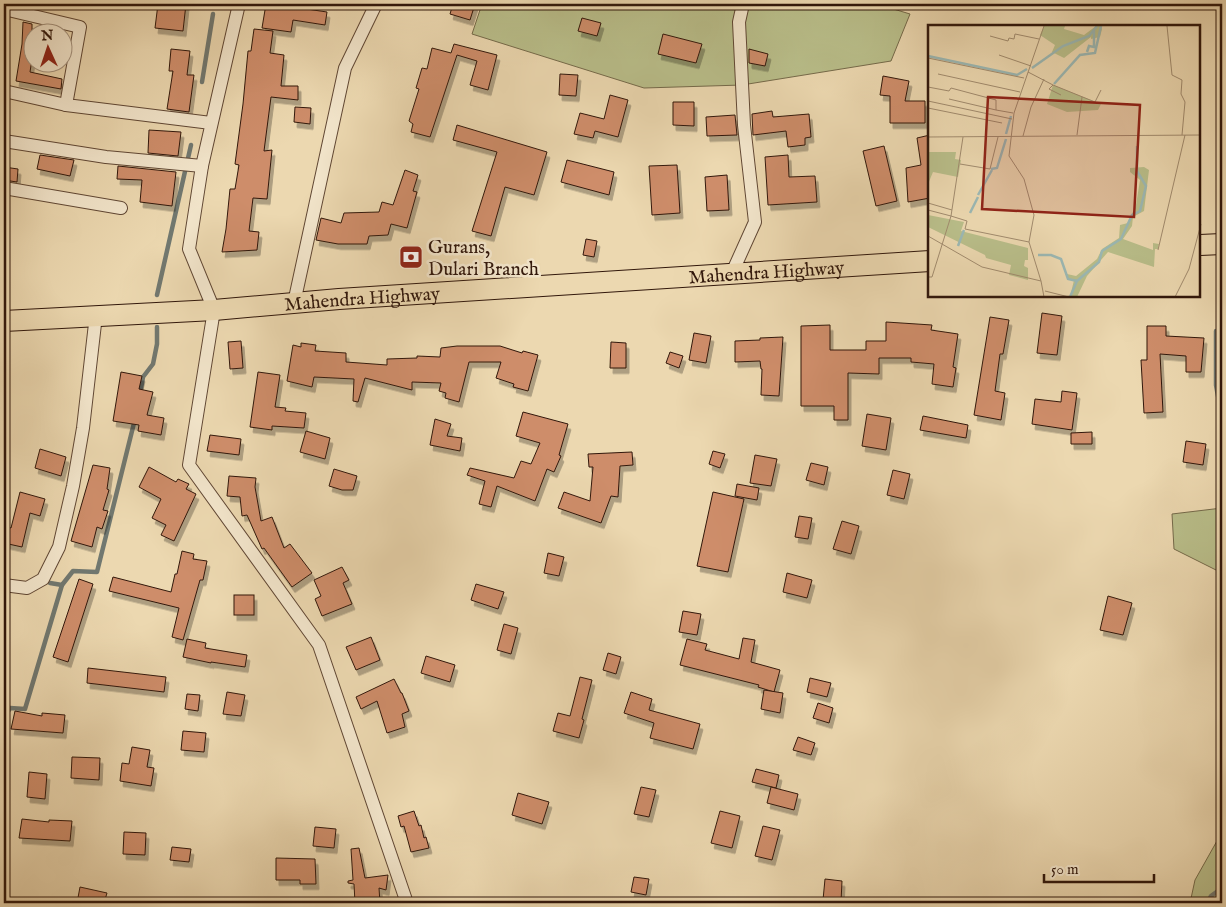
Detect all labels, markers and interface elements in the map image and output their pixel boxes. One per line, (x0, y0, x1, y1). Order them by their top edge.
north arrow (22, 22, 72, 72)
inset map (928, 25, 1201, 298)
text: N (40, 27, 54, 45)
place label: Gurans, Dulari Branch (428, 236, 539, 282)
bank icon: Gurans, Dulari Branch (398, 244, 424, 270)
street label: Mahendra Highway (688, 256, 846, 290)
street label: Mahendra Highway (284, 282, 442, 318)
scale bar (1044, 852, 1154, 884)
text: 50 m (1051, 860, 1079, 879)

